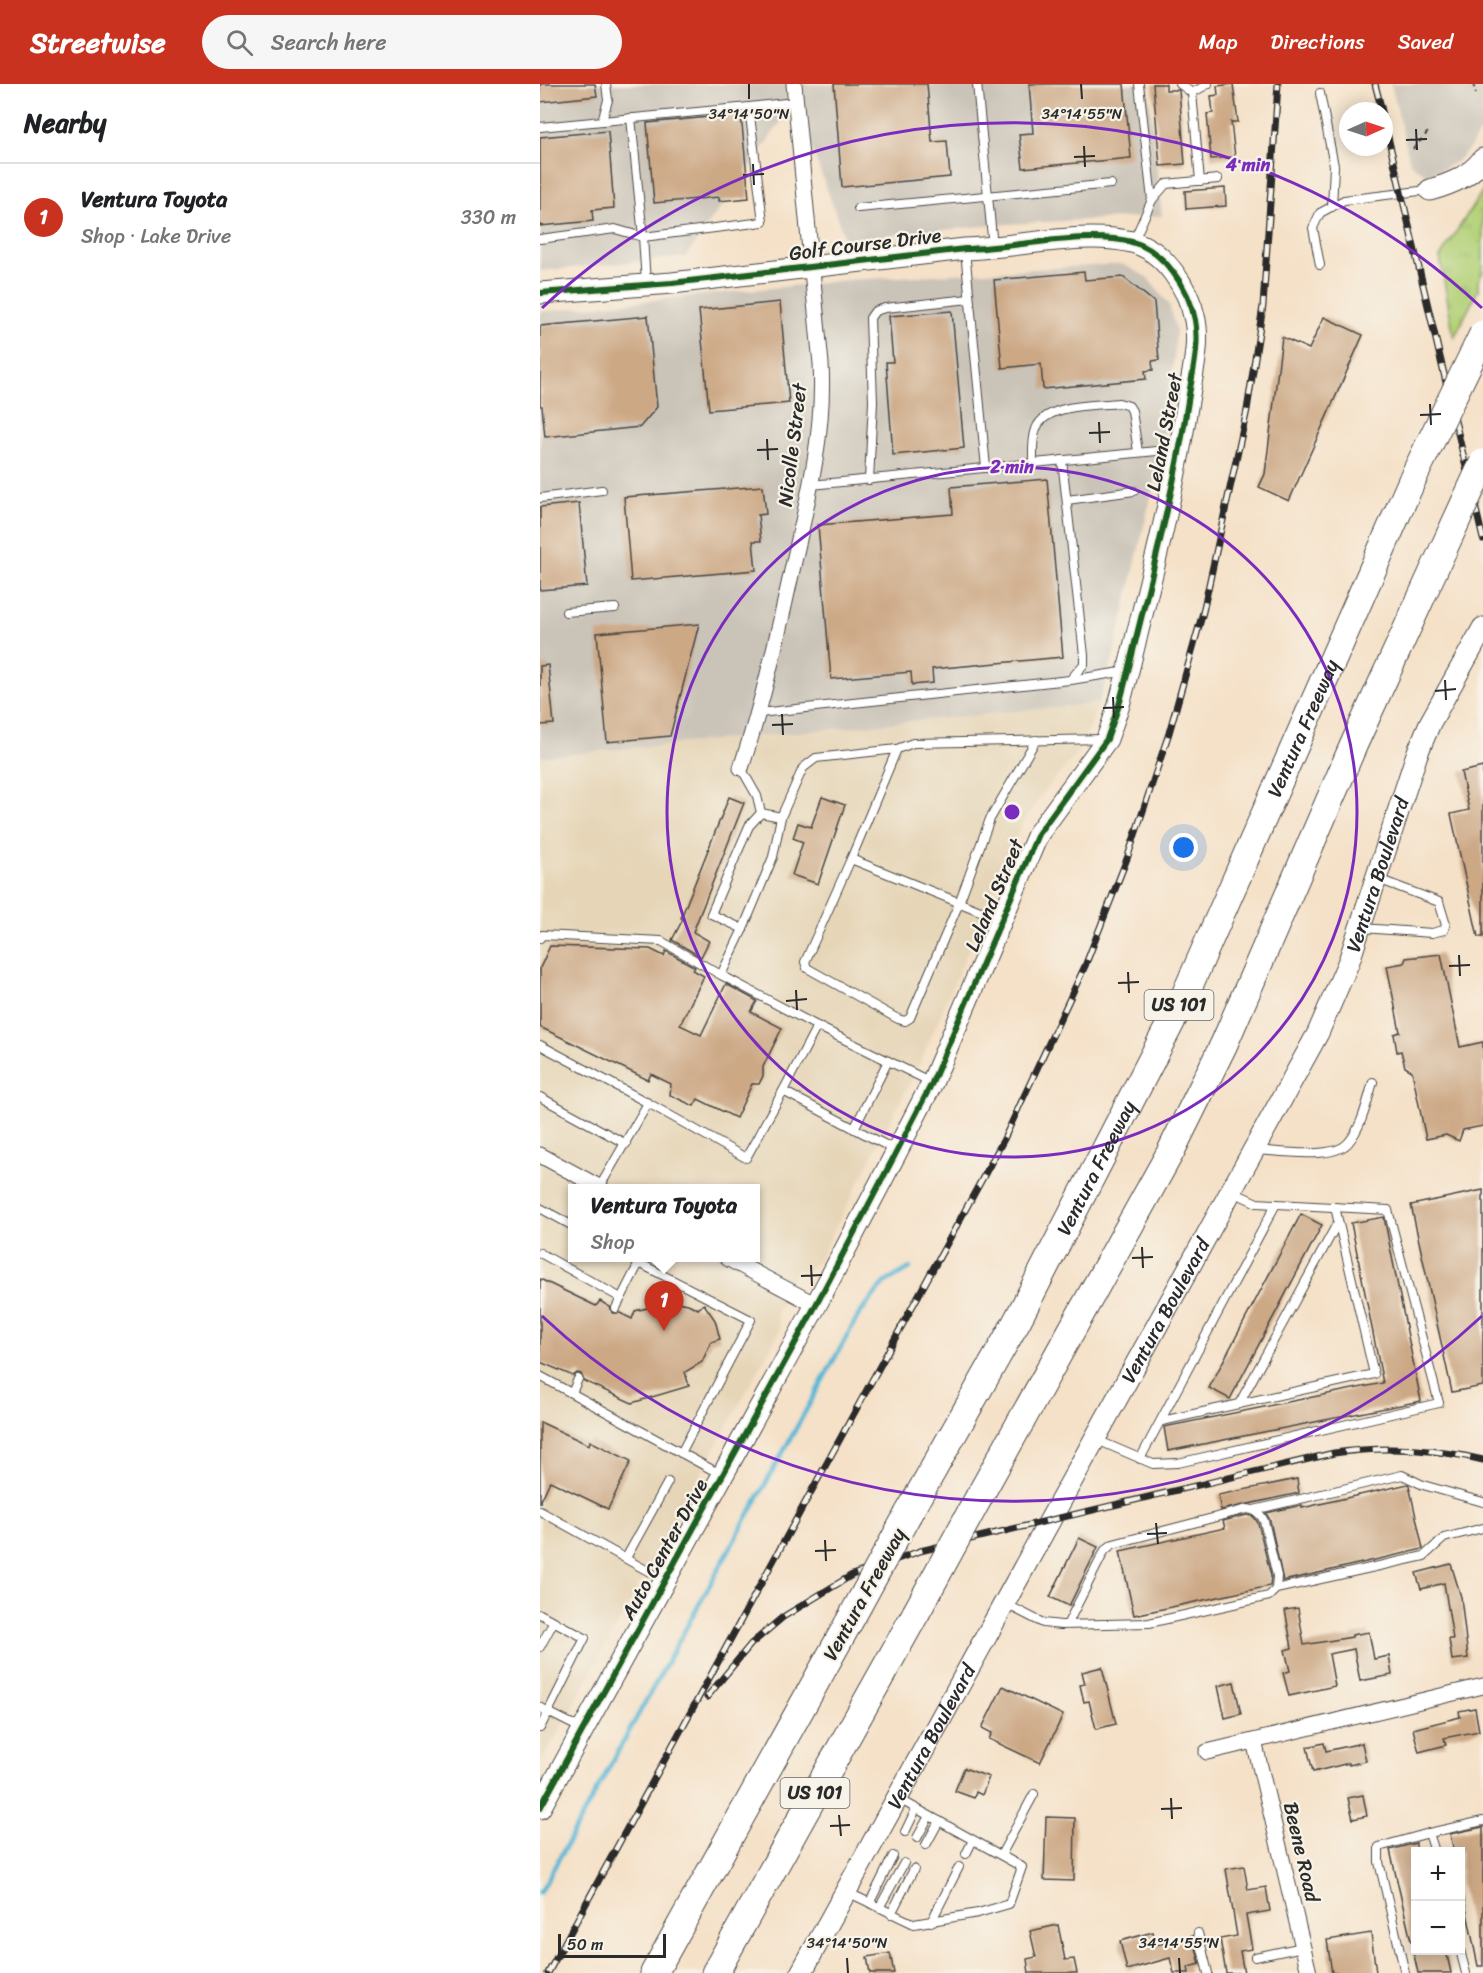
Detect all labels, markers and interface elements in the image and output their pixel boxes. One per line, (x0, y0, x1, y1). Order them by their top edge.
search box (202, 15, 622, 69)
text: Streetwise (30, 18, 166, 67)
text: Search here (271, 23, 387, 62)
text: Map (1199, 23, 1237, 61)
text: Directions (1270, 23, 1365, 61)
text: Saved (1398, 23, 1453, 61)
icon: search (223, 26, 256, 59)
text: Nearby (24, 100, 106, 146)
text: 34°14'50"N (709, 101, 790, 127)
text: 34°14'55"N (1042, 101, 1123, 127)
north arrow (1339, 102, 1393, 156)
text: 4 min (1225, 149, 1271, 181)
text: Ventura Toyota (81, 180, 227, 219)
text: 1 (39, 200, 48, 235)
text: 330 m (461, 200, 516, 235)
street label: Golf Course Drive (787, 218, 944, 271)
text: Shop · Lake Drive (81, 219, 231, 254)
street label: Leland Street (1136, 369, 1193, 494)
street label: Nicolle Street (768, 381, 818, 509)
text: 2 min (989, 451, 1034, 483)
street label: Ventura Freeway (1257, 653, 1349, 803)
street label: Ventura Boulevard (1336, 791, 1420, 957)
centre of rings (1002, 802, 1022, 822)
street label: Leland Street (955, 832, 1034, 957)
your location (1169, 833, 1198, 862)
road number: US 101 (1144, 990, 1214, 1020)
street label: Ventura Freeway (1047, 1094, 1146, 1242)
popup (568, 1184, 760, 1262)
text: Ventura Toyota (591, 1186, 737, 1225)
text: Shop (591, 1225, 635, 1260)
street label: Ventura Boulevard (1112, 1230, 1221, 1390)
pin: 1 (644, 1282, 684, 1331)
street label: Auto Center Drive (611, 1472, 718, 1627)
street label: Ventura Freeway (813, 1520, 916, 1667)
street label: Ventura Boulevard (877, 1656, 986, 1816)
road number: US 101 (780, 1778, 850, 1808)
street label: Beene Road (1273, 1799, 1330, 1907)
map controls (1411, 1847, 1465, 1955)
button: + (1411, 1847, 1465, 1901)
button: − (1411, 1901, 1465, 1955)
text: 50 m (567, 1930, 603, 1959)
text: 34°14'50"N (807, 1930, 888, 1956)
text: 34°14'55"N (1139, 1930, 1220, 1956)
scale bar (558, 1931, 666, 1958)

